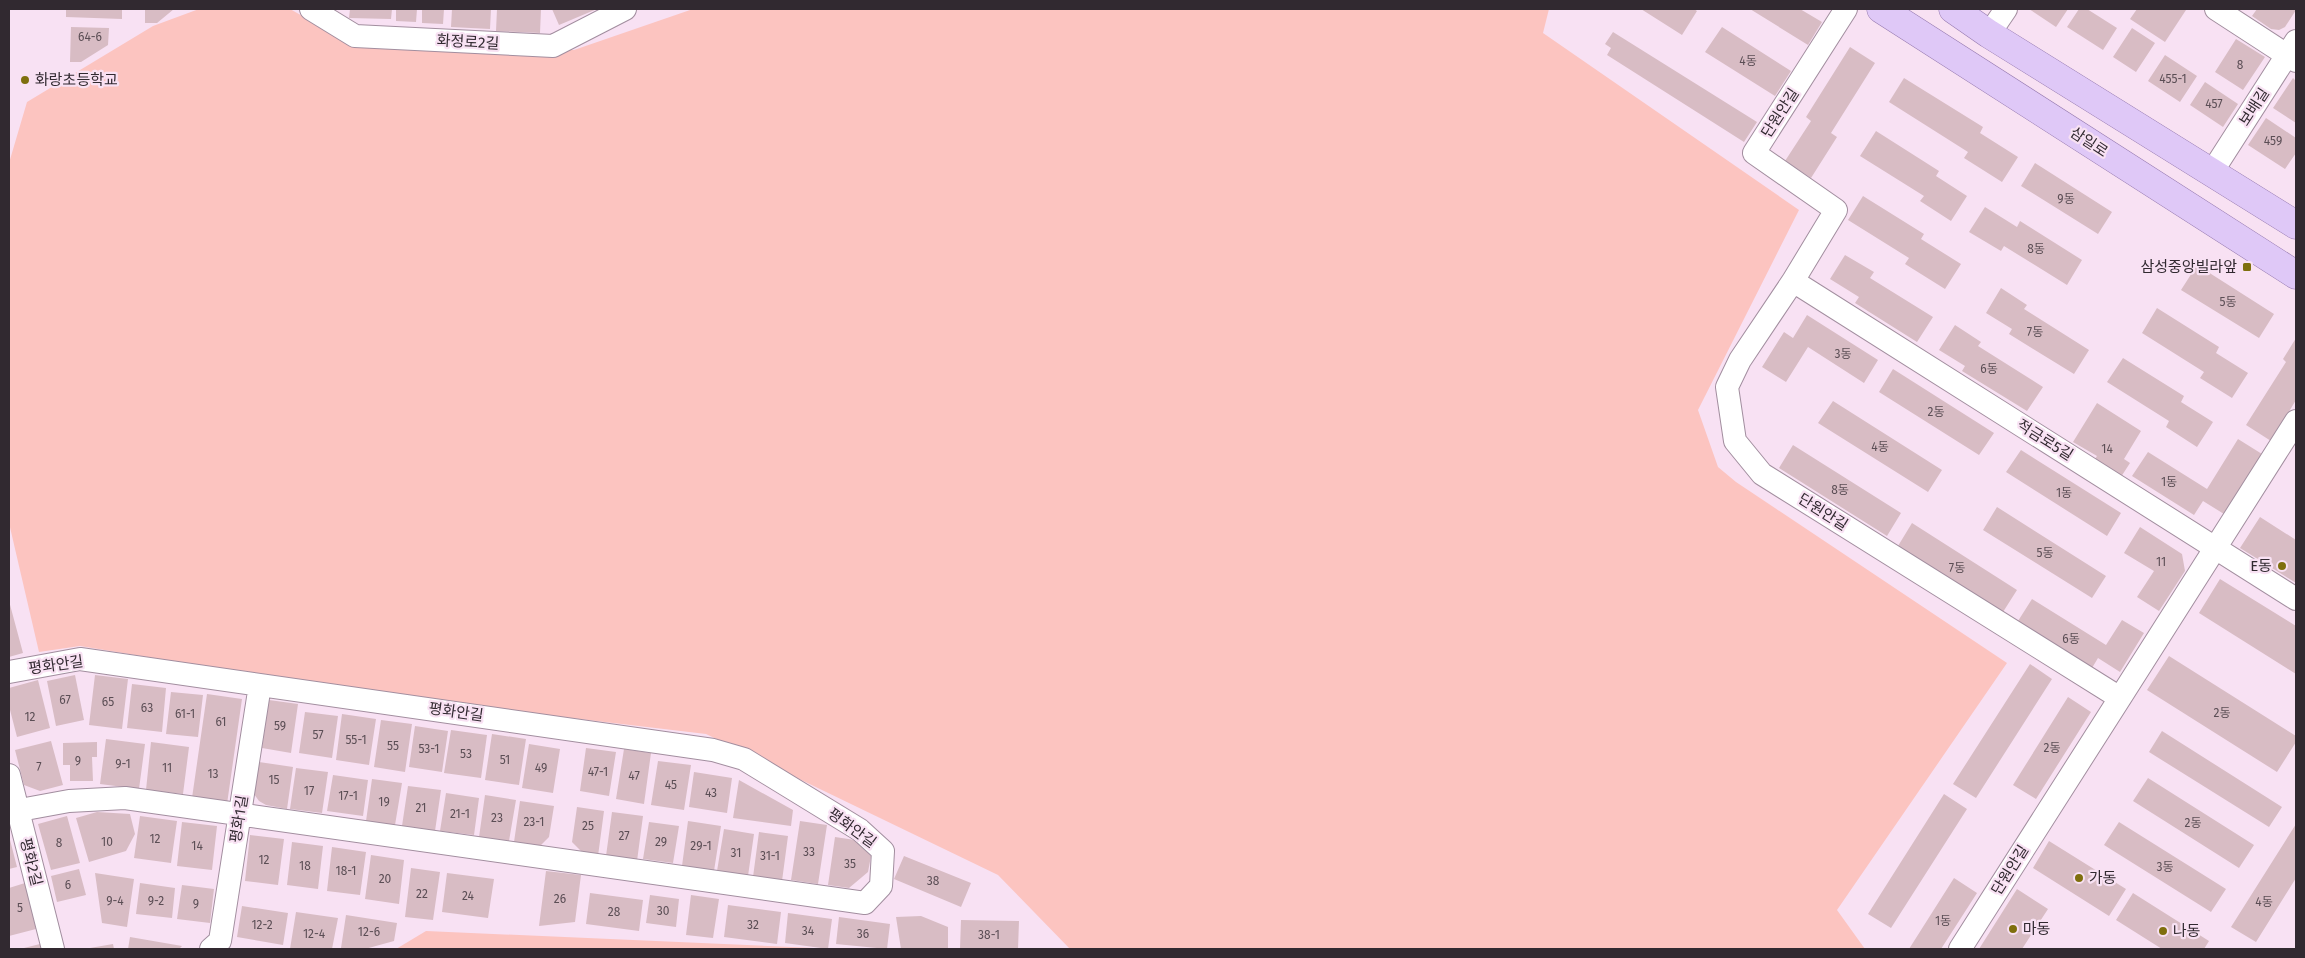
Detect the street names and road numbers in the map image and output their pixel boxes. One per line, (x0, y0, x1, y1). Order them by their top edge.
street label: 화정로2길 (436, 31, 500, 53)
street label: 단원안길 (1757, 85, 1803, 141)
street label: 보배길 (2235, 85, 2273, 129)
street label: 삼일로 (2067, 123, 2111, 161)
street label: 적금로5길 (2014, 416, 2076, 464)
street label: 단원안길 (1795, 490, 1851, 534)
street label: 평화안길 (27, 652, 85, 678)
street label: 평화안길 (427, 699, 485, 725)
street label: 평화1길 (226, 794, 252, 844)
street label: 평화안길 (824, 804, 880, 852)
street label: 평화2길 (16, 836, 46, 888)
street label: 단원안길 (1988, 842, 2032, 898)

